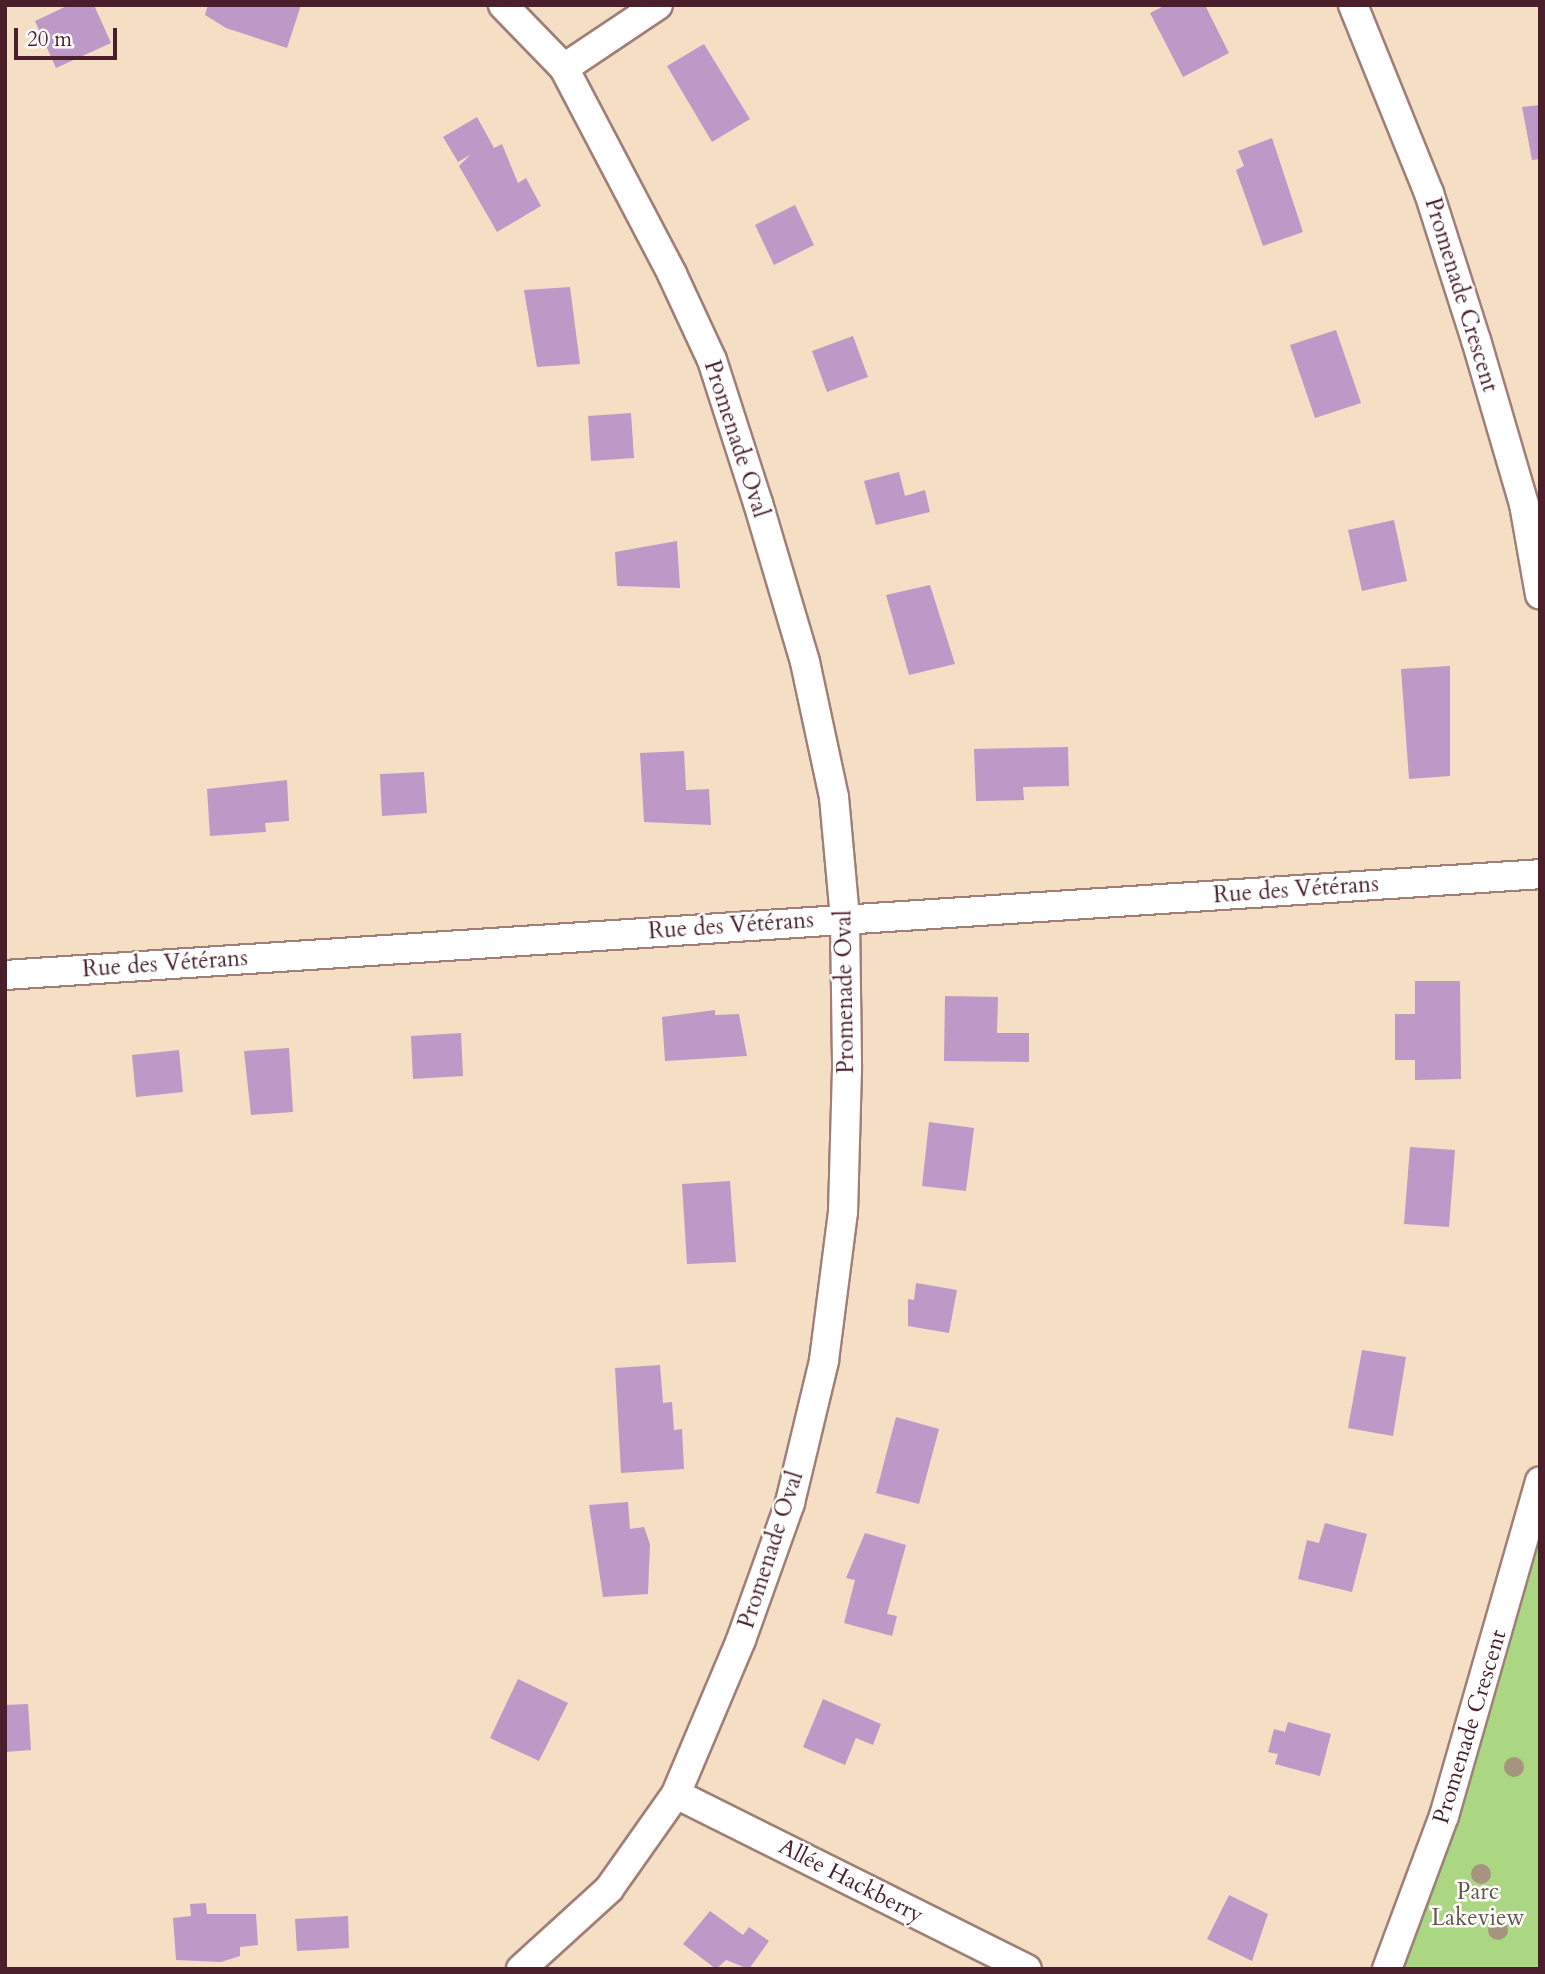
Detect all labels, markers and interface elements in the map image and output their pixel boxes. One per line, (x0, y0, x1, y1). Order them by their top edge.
scale bar (18, 14, 121, 58)
text: 20 m (27, 25, 72, 54)
street label: Promenade Crescent (1418, 195, 1504, 395)
street label: Promenade Oval (698, 357, 774, 521)
street label: Rue des Vétérans (1212, 870, 1380, 910)
street label: Rue des Vétérans (647, 906, 815, 946)
street label: Promenade Oval (830, 910, 860, 1074)
street label: Rue des Vétérans (81, 944, 249, 984)
street label: Promenade Oval (733, 1468, 809, 1632)
street label: Promenade Crescent (1427, 1627, 1513, 1827)
street label: Allée Hackberry (774, 1833, 928, 1929)
park label: Parc Lakeview (1431, 1878, 1525, 1932)

